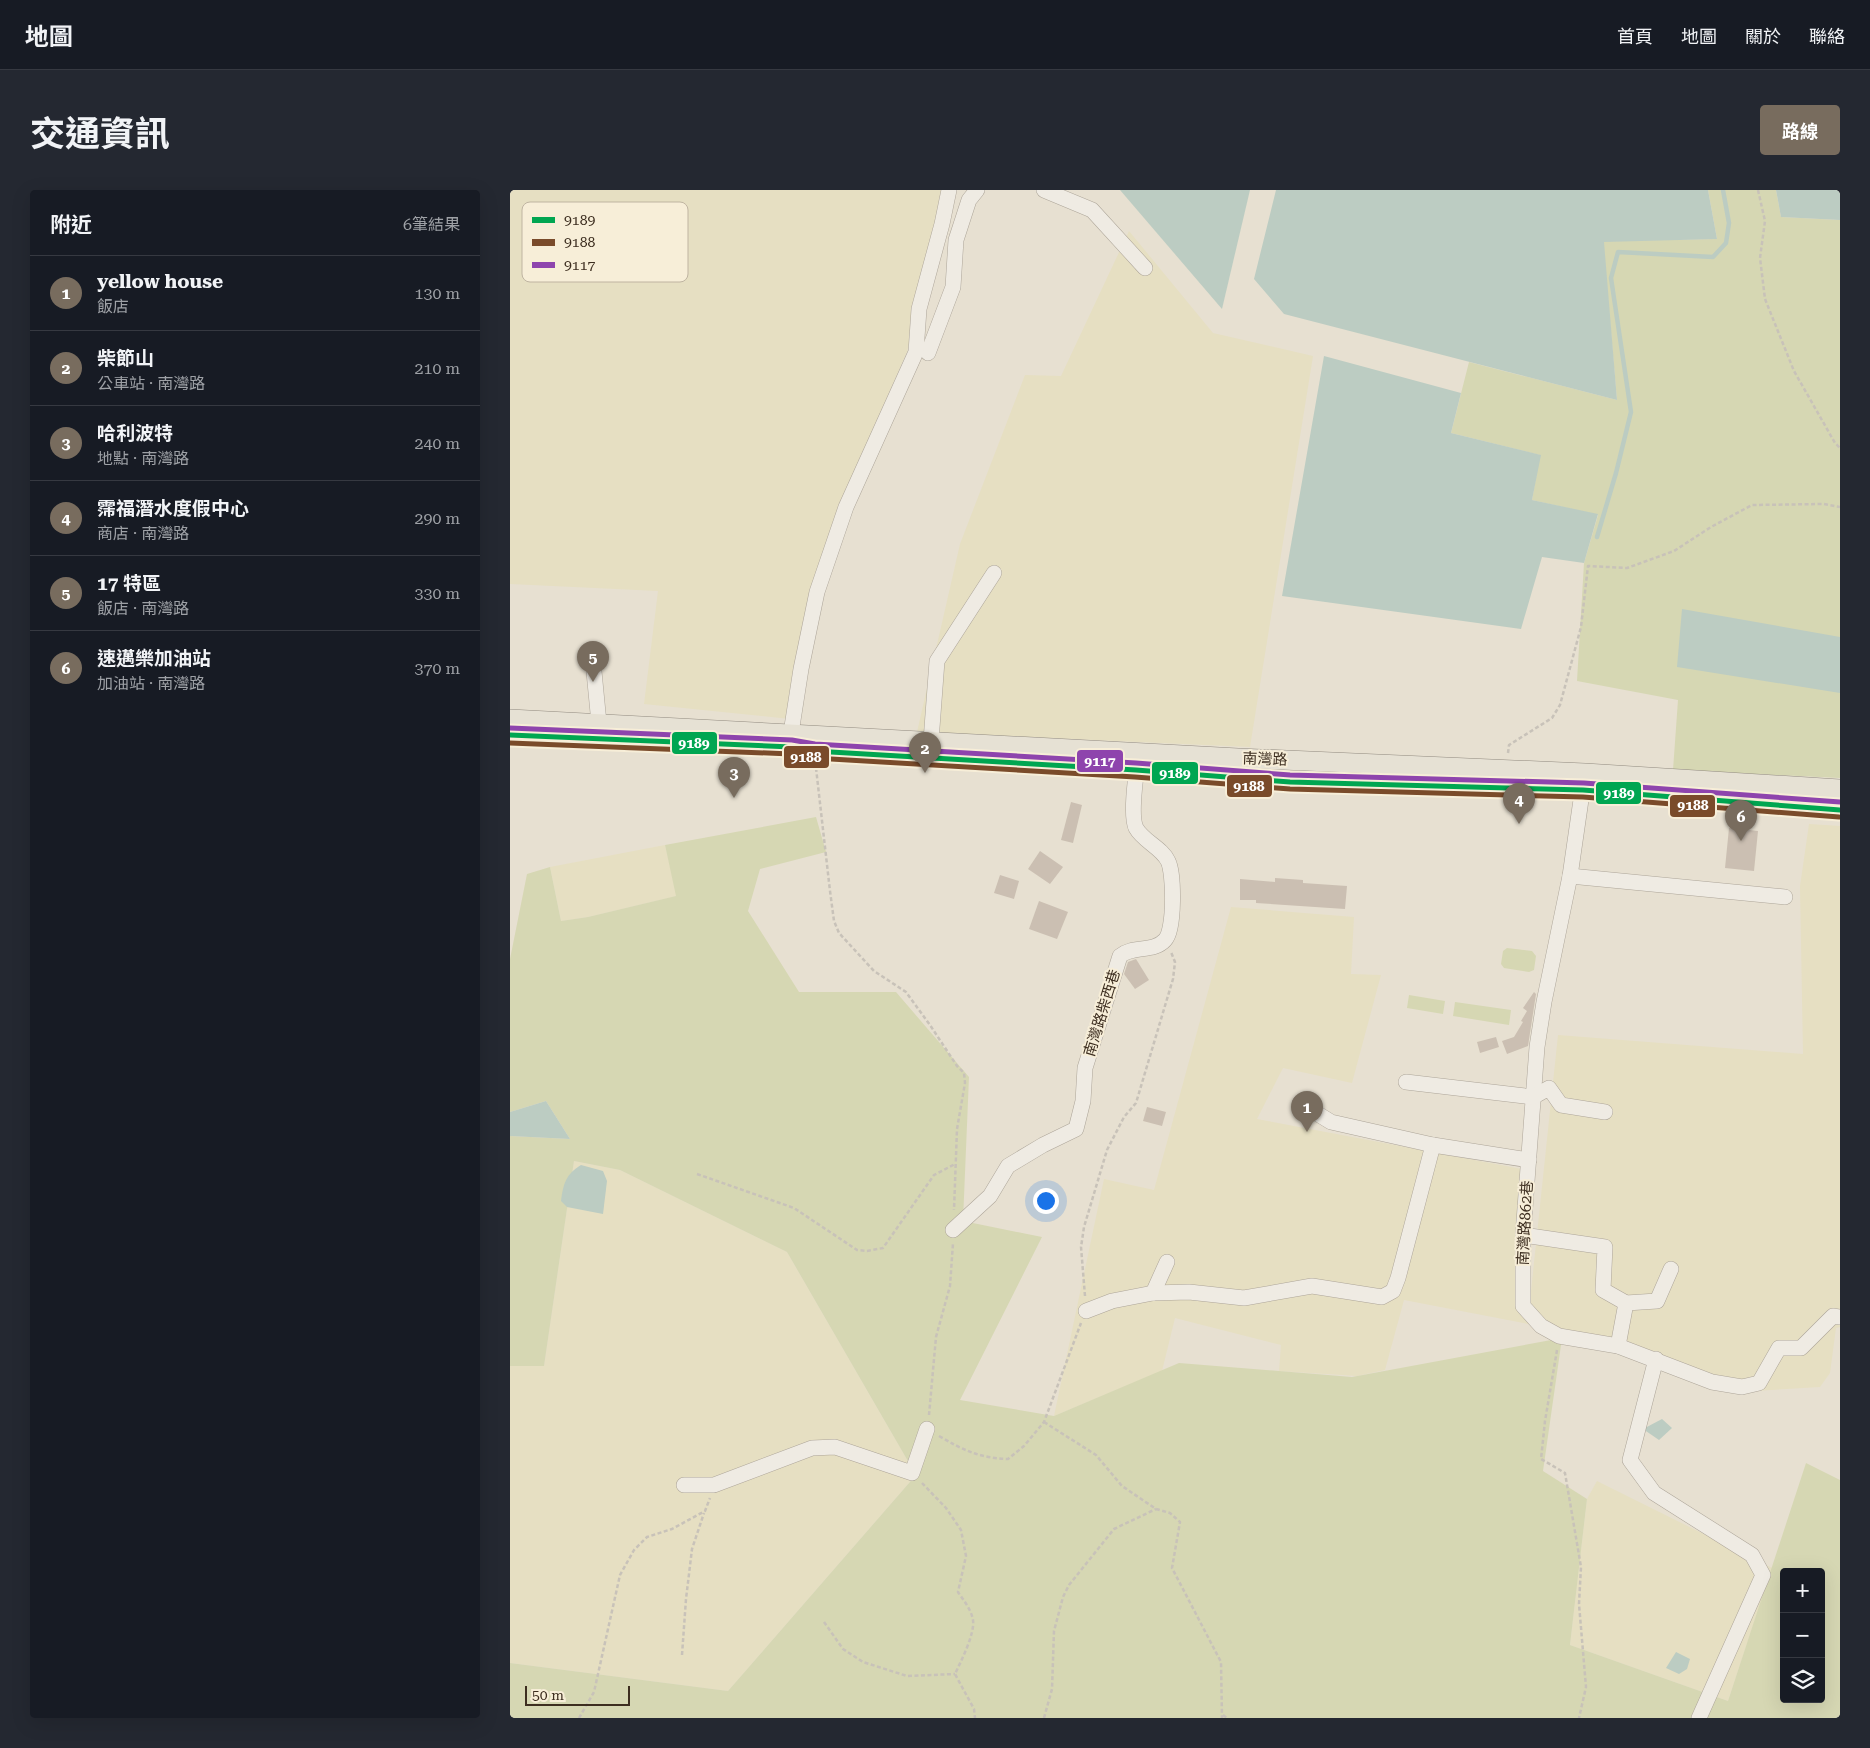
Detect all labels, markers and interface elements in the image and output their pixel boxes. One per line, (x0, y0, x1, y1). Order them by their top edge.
text: 地圖 (25, 23, 73, 51)
text: 首頁 (1617, 26, 1653, 47)
text: 地圖 (1681, 26, 1717, 47)
text: 關於 (1745, 26, 1781, 47)
text: 聯絡 (1809, 26, 1845, 47)
button: 路線 (1760, 105, 1840, 155)
text: 交通資訊 (30, 114, 170, 155)
legend (522, 202, 688, 282)
text: 9189 (564, 212, 596, 228)
text: 附近 (50, 213, 92, 237)
text: 6筆結果 (403, 215, 460, 234)
text: 9188 (564, 234, 596, 250)
text: 9117 (564, 257, 596, 273)
text: yellow house (97, 270, 223, 293)
text: 1 (62, 284, 70, 303)
text: 130 m (414, 284, 460, 303)
text: 飯店 (97, 297, 129, 316)
text: 柴節山 (97, 347, 154, 370)
text: 2 (62, 359, 70, 378)
text: 210 m (414, 359, 460, 378)
text: 公車站 · 南灣路 (97, 374, 205, 393)
text: 哈利波特 (97, 422, 173, 445)
text: 3 (62, 434, 70, 453)
text: 240 m (414, 434, 460, 453)
text: 地點 · 南灣路 (97, 449, 189, 468)
text: 霈福潛水度假中心 (97, 497, 249, 520)
text: 4 (62, 509, 70, 528)
text: 290 m (414, 509, 460, 528)
text: 商店 · 南灣路 (97, 524, 189, 543)
text: 17 特區 (97, 572, 161, 595)
text: 5 (62, 584, 70, 603)
text: 330 m (414, 584, 460, 603)
text: 飯店 · 南灣路 (97, 599, 189, 618)
pin: 5 (577, 641, 609, 682)
text: 速邁樂加油站 (97, 647, 211, 670)
text: 6 (62, 659, 70, 678)
text: 370 m (414, 659, 460, 678)
text: 加油站 · 南灣路 (97, 674, 205, 693)
line badge: 9189 (671, 731, 718, 755)
pin: 2 (909, 732, 941, 773)
text: 9189 (678, 735, 710, 751)
line badge: 9188 (783, 745, 830, 769)
text: 9188 (790, 749, 822, 765)
line badge: 9117 (1076, 749, 1124, 773)
street label: 南灣路 (1242, 749, 1288, 769)
text: 9117 (1084, 753, 1116, 769)
pin: 3 (718, 757, 750, 798)
line badge: 9189 (1151, 761, 1199, 785)
text: 9189 (1159, 765, 1191, 781)
line badge: 9188 (1226, 774, 1273, 798)
text: 9188 (1233, 778, 1265, 794)
line badge: 9189 (1595, 781, 1642, 805)
pin: 4 (1503, 783, 1535, 824)
text: 9189 (1603, 785, 1635, 801)
line badge: 9188 (1669, 794, 1716, 818)
text: 9188 (1677, 797, 1709, 813)
pin: 6 (1725, 800, 1757, 841)
street label: 南灣路柴西巷 (1080, 967, 1124, 1059)
pin: 1 (1291, 1091, 1323, 1132)
street label: 南灣路862巷 (1514, 1180, 1536, 1266)
your location (1033, 1188, 1059, 1214)
map controls (1780, 1568, 1825, 1703)
button: + (1780, 1568, 1825, 1613)
button: − (1780, 1613, 1825, 1658)
button: layers (1780, 1658, 1825, 1703)
scale bar (525, 1683, 630, 1706)
text: 50 m (532, 1687, 564, 1703)

